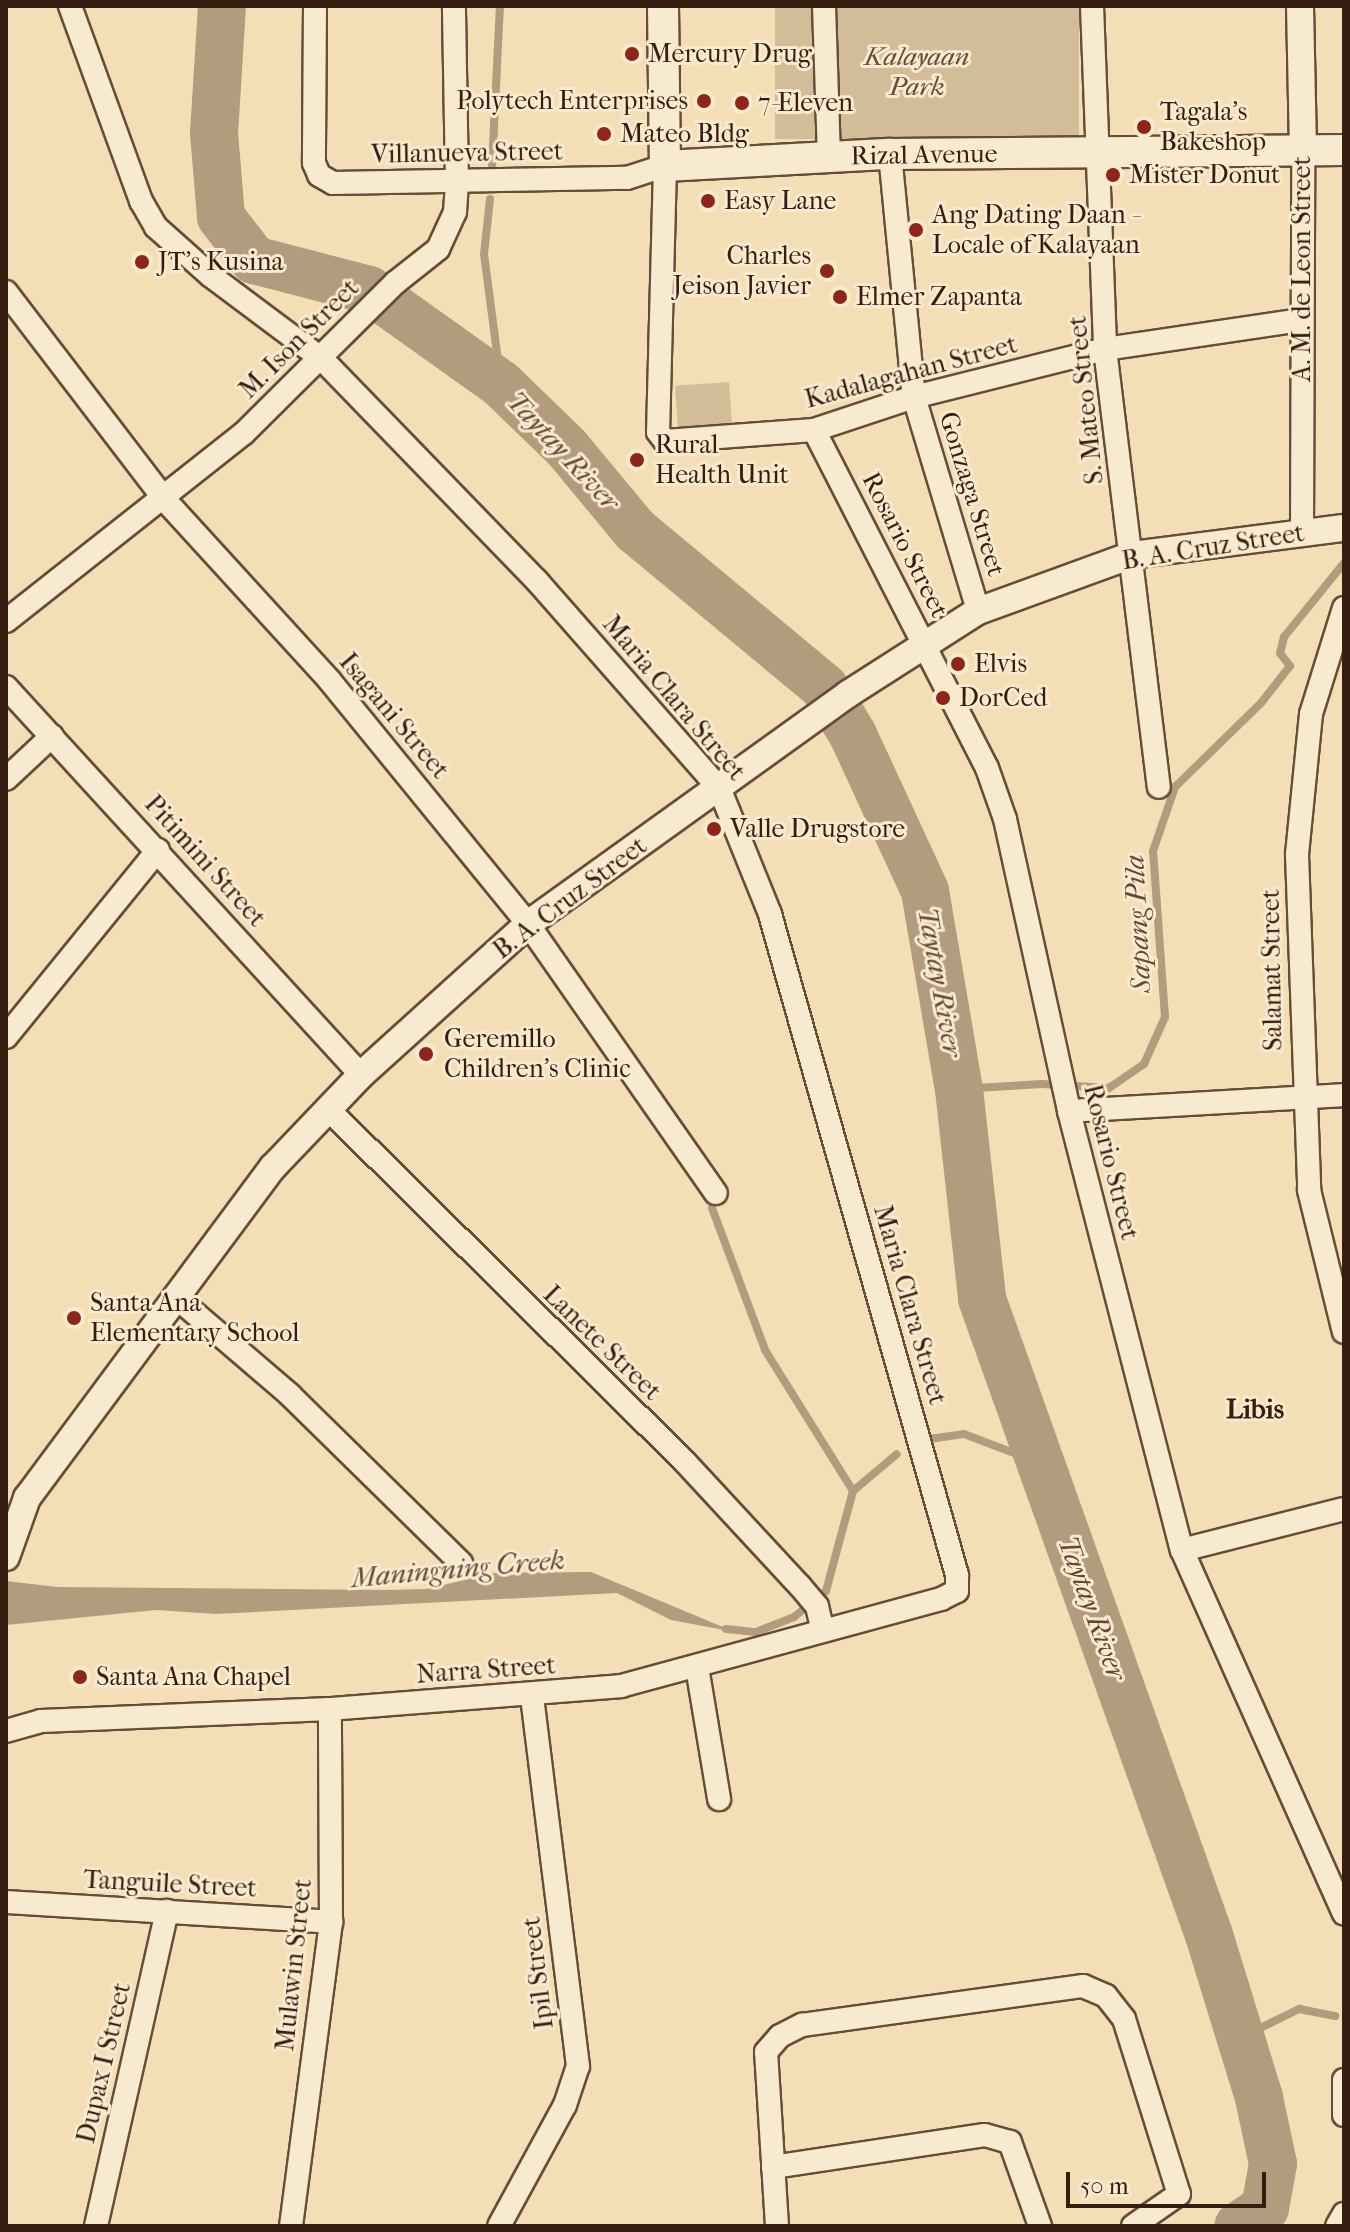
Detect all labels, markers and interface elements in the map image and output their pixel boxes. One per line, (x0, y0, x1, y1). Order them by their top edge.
place label: Mercury Drug (648, 38, 812, 70)
park label: Kalayaan Park (865, 41, 969, 102)
marker: Mercury Drug (623, 45, 641, 63)
place label: Polytech Enterprises (456, 85, 688, 117)
place label: 7-Eleven (758, 87, 853, 119)
marker: Polytech Enterprises (695, 92, 713, 110)
marker: 7-Eleven (733, 94, 751, 112)
place label: Tagala's Bakeshop (1160, 96, 1266, 158)
place label: Mateo Bldg (620, 118, 749, 150)
marker: Tagala's Bakeshop (1135, 118, 1153, 136)
marker: Mateo Bldg (595, 125, 613, 143)
street label: Villanueva Street (371, 136, 563, 170)
street label: Rizal Avenue (850, 138, 998, 172)
street label: A. M. de Leon Street (1286, 156, 1318, 382)
place label: Mister Donut (1129, 159, 1280, 191)
marker: Mister Donut (1104, 166, 1122, 184)
place label: Easy Lane (724, 185, 836, 217)
marker: Easy Lane (699, 192, 717, 210)
place label: Ang Dating Daan - Locale of Kalayaan (932, 199, 1140, 260)
marker: Ang Dating Daan - Locale of Kalayaan (907, 221, 925, 239)
place label: Charles Jeison Javier (673, 240, 811, 302)
place label: JT's Kusina (158, 246, 284, 278)
marker: JT's Kusina (133, 253, 151, 271)
marker: Charles Jeison Javier (818, 262, 836, 280)
street label: M. Ison Street (233, 273, 365, 405)
place label: Elmer Zapanta (856, 281, 1022, 313)
marker: Elmer Zapanta (831, 288, 849, 306)
street label: S. Mateo Street (1062, 314, 1110, 486)
street label: Kadalagahan Street (801, 329, 1021, 415)
water label: Taytay River (499, 384, 627, 518)
street label: Gonzaga Street (932, 408, 1012, 580)
place label: Rural Health Unit (655, 429, 789, 490)
marker: Rural Health Unit (626, 449, 648, 471)
street label: Rosario Street (855, 467, 955, 623)
street label: B. A. Cruz Street (1120, 517, 1306, 577)
street label: Maria Clara Street (596, 609, 752, 787)
street label: Isagani Street (332, 647, 456, 785)
place label: Elvis (974, 648, 1027, 680)
marker: Elvis (949, 655, 967, 673)
place label: DorCed (959, 682, 1047, 714)
marker: DorCed (934, 689, 952, 707)
street label: Pitimini Street (138, 789, 272, 933)
place label: Valle Drugstore (730, 813, 905, 845)
marker: Valle Drugstore (705, 820, 723, 838)
street label: B. A. Cruz Street (487, 830, 653, 966)
water label: Sapang Pila (1118, 854, 1158, 994)
street label: Salamat Street (1255, 889, 1289, 1051)
water label: Taytay River (910, 905, 970, 1059)
place label: Geremillo Children's Clinic (444, 1023, 631, 1084)
marker: Geremillo Children's Clinic (415, 1043, 437, 1065)
street label: Rosario Street (1077, 1081, 1145, 1243)
street label: Maria Clara Street (867, 1202, 953, 1408)
street label: Lanete Street (537, 1279, 667, 1407)
place label: Santa Ana Elementary School (90, 1287, 299, 1348)
marker: Santa Ana Elementary School (65, 1309, 83, 1327)
district label: Libis (1226, 1392, 1284, 1426)
water label: Taytay River (1050, 1531, 1134, 1685)
water label: Maningning Creek (350, 1543, 566, 1595)
street label: Narra Street (415, 1650, 557, 1690)
place label: Santa Ana Chapel (96, 1661, 291, 1693)
marker: Santa Ana Chapel (71, 1668, 89, 1686)
street label: Tanguile Street (83, 1864, 257, 1904)
street label: Mulawin Street (269, 1877, 319, 2053)
street label: Ipil Street (516, 1915, 560, 2031)
street label: Dupax I Street (70, 1980, 138, 2146)
scale bar (1070, 2156, 1270, 2206)
text: 50 m (1080, 2172, 1129, 2200)

